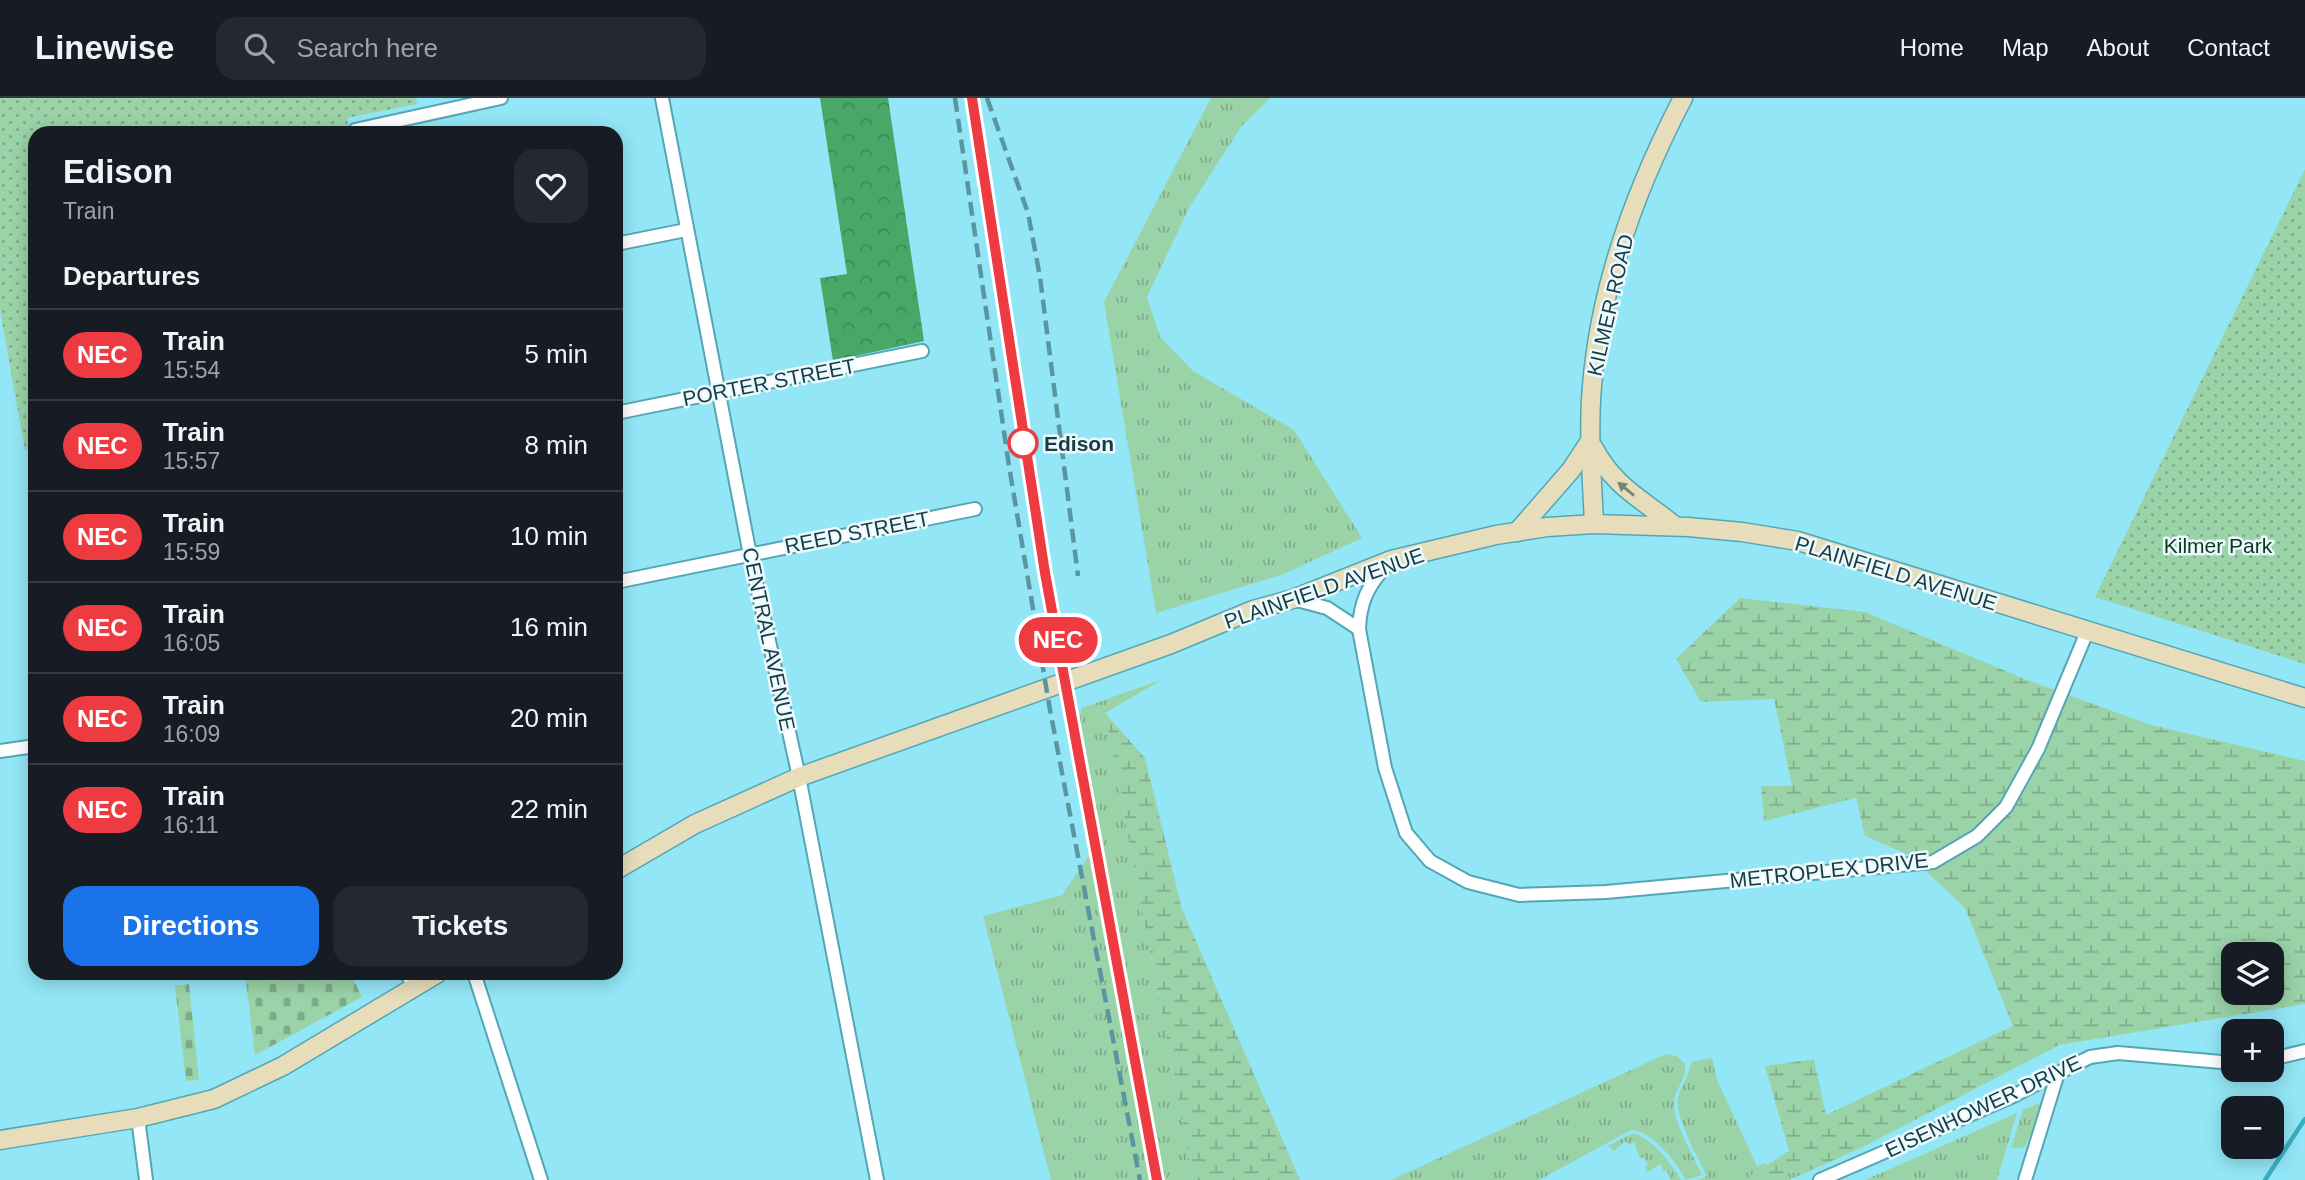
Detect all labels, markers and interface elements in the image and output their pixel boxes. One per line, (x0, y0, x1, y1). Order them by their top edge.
search box (216, 17, 706, 80)
text: Linewise (35, 29, 174, 66)
icon: search (240, 29, 278, 67)
text: Search here (296, 33, 438, 63)
text: Home (1900, 34, 1964, 61)
text: Map (2002, 34, 2049, 61)
text: About (2087, 34, 2149, 61)
text: Contact (2187, 34, 2270, 61)
button: heart (514, 149, 588, 223)
text: Edison (63, 153, 173, 190)
text: Train (63, 198, 115, 224)
street label: KILMER ROAD (1583, 232, 1637, 378)
text: Departures (63, 261, 200, 291)
text: Train (163, 326, 225, 356)
text: 5 min (524, 339, 588, 369)
text: NEC (77, 341, 128, 368)
street label: PORTER STREET (681, 354, 858, 410)
text: 15:54 (163, 357, 220, 383)
text: Train (163, 417, 225, 447)
marker: Edison (1008, 428, 1038, 458)
text: 8 min (524, 430, 588, 460)
text: NEC (77, 432, 128, 459)
place label: Edison (1044, 432, 1114, 455)
text: 15:57 (163, 448, 220, 474)
one-way arrow (1618, 482, 1636, 497)
street label: REED STREET (783, 507, 932, 557)
text: Train (163, 508, 225, 538)
text: 10 min (510, 521, 588, 551)
text: NEC (77, 523, 128, 550)
street label: PLAINFIELD AVENUE (1792, 531, 2000, 615)
park label: Kilmer Park (2164, 534, 2273, 557)
text: 15:59 (163, 539, 220, 565)
street label: PLAINFIELD AVENUE (1221, 543, 1427, 633)
street label: CENTRAL AVENUE (738, 545, 800, 733)
text: Train (163, 599, 225, 629)
text: 16 min (510, 612, 588, 642)
text: NEC (77, 614, 128, 641)
line badge: NEC (1018, 617, 1098, 663)
text: NEC (1033, 626, 1083, 653)
text: 16:05 (163, 630, 220, 656)
text: Train (163, 690, 225, 720)
text: 20 min (510, 703, 588, 733)
text: NEC (77, 705, 128, 732)
text: 16:09 (163, 721, 220, 747)
text: Train (163, 781, 225, 811)
text: 22 min (510, 794, 588, 824)
text: NEC (77, 796, 128, 823)
text: 16:11 (163, 812, 219, 838)
street label: METROPLEX DRIVE (1729, 848, 1929, 892)
button: Directions (63, 886, 319, 966)
button: Tickets (333, 886, 588, 966)
map controls (2221, 942, 2284, 1159)
button: layers (2221, 942, 2284, 1005)
button: + (2221, 1019, 2284, 1082)
street label: EISENHOWER DRIVE (1881, 1050, 2085, 1162)
button: − (2221, 1096, 2284, 1159)

